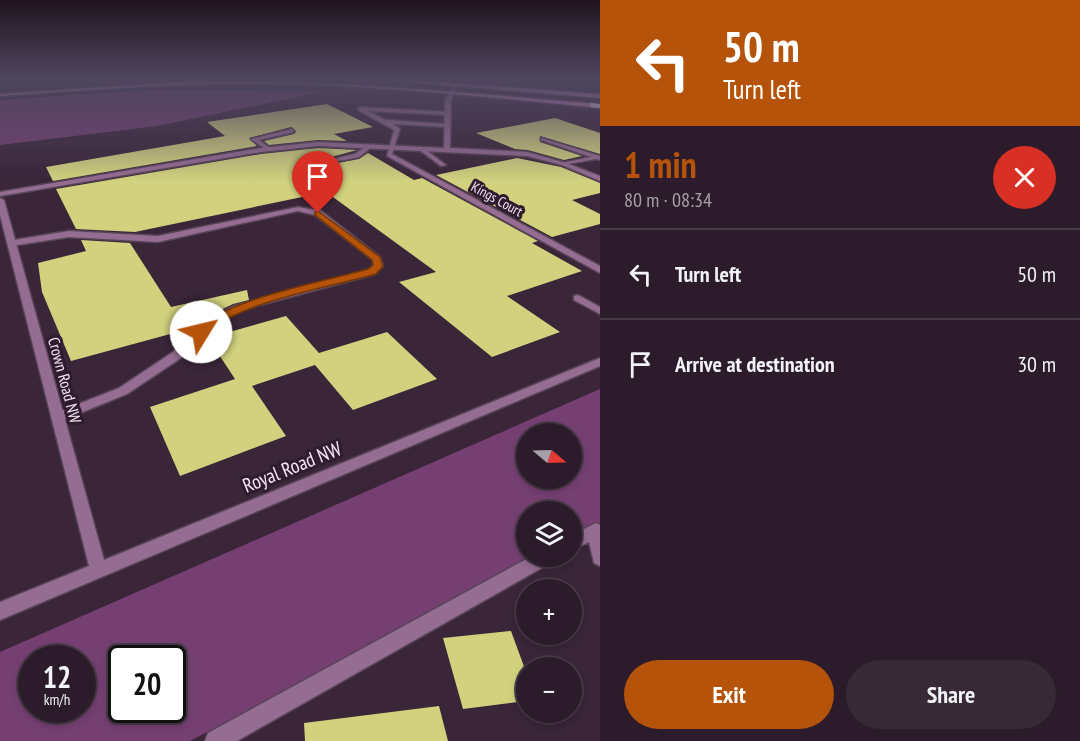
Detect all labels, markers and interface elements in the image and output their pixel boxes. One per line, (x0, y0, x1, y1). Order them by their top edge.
text: 50 m (723, 19, 800, 74)
icon: left (624, 24, 702, 102)
text: Turn left (723, 72, 801, 106)
text: 1 min (624, 141, 697, 188)
button: close (993, 146, 1056, 209)
pin (292, 151, 343, 213)
icon: arrive (301, 160, 334, 193)
street label: Kings Court (468, 178, 526, 221)
text: 80 m · 08:34 (624, 187, 712, 213)
icon: left (624, 258, 657, 291)
text: Turn left (675, 260, 741, 288)
text: 50 m (1017, 260, 1056, 288)
position arrow (169, 300, 233, 364)
street label: Crown Road NW (44, 335, 86, 425)
icon: arrive (624, 348, 657, 381)
text: Arrive at destination (675, 350, 835, 378)
text: 30 m (1017, 350, 1056, 378)
north arrow (516, 423, 582, 489)
map controls (516, 423, 582, 723)
street label: Royal Road NW (239, 435, 346, 499)
button: layers (516, 501, 582, 567)
button: + (516, 579, 582, 645)
speed limit sign: 20 (108, 645, 186, 723)
text: 12 (43, 657, 71, 696)
button: − (516, 657, 582, 723)
button: Exit (624, 660, 834, 729)
button: Share (846, 660, 1056, 729)
text: km/h (44, 690, 70, 709)

